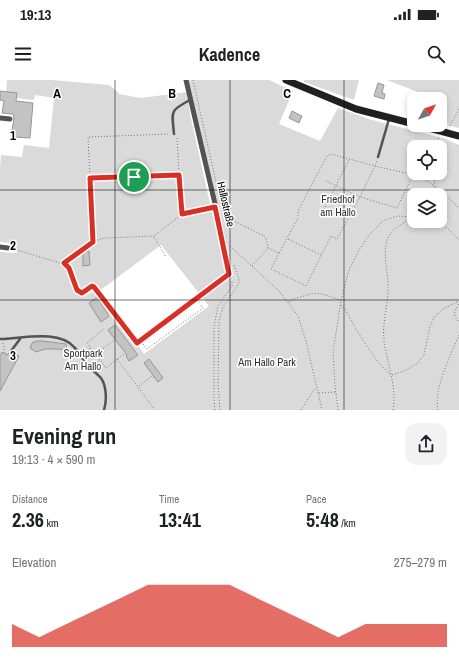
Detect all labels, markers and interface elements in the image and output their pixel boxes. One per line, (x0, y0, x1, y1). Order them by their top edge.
text: 19:13 (20, 4, 51, 25)
text: Kadence (199, 42, 260, 67)
icon: menu (12, 43, 34, 65)
icon: search (425, 43, 447, 65)
text: A (53, 85, 61, 102)
text: B (168, 85, 176, 102)
text: C (283, 85, 291, 102)
north arrow (407, 92, 447, 132)
map controls (407, 92, 447, 228)
text: 1 (10, 127, 16, 144)
button: locate (407, 140, 447, 180)
pin (117, 160, 151, 194)
icon: arrive (123, 166, 145, 188)
street label: Hallostraße (214, 180, 238, 228)
button: layers (407, 188, 447, 228)
park label: Friedhof am Hallo (320, 192, 356, 219)
text: 2 (10, 237, 16, 254)
park label: Sportpark Am Hallo (63, 346, 103, 373)
text: 3 (10, 347, 16, 364)
park label: Am Hallo Park (237, 355, 296, 369)
text: Evening run (12, 421, 116, 451)
button: share (405, 423, 447, 465)
text: 19:13 · 4 × 590 m (12, 451, 95, 468)
text: Distance (12, 492, 48, 506)
text: Time (159, 492, 179, 506)
text: Pace (306, 492, 327, 506)
text: 2.36 (12, 506, 44, 533)
text: 13:41 (159, 506, 201, 533)
text: 5:48 (306, 506, 339, 533)
text: km (44, 516, 58, 530)
text: /km (339, 516, 356, 530)
text: Elevation (12, 554, 56, 571)
text: 275–279 m (394, 554, 447, 571)

